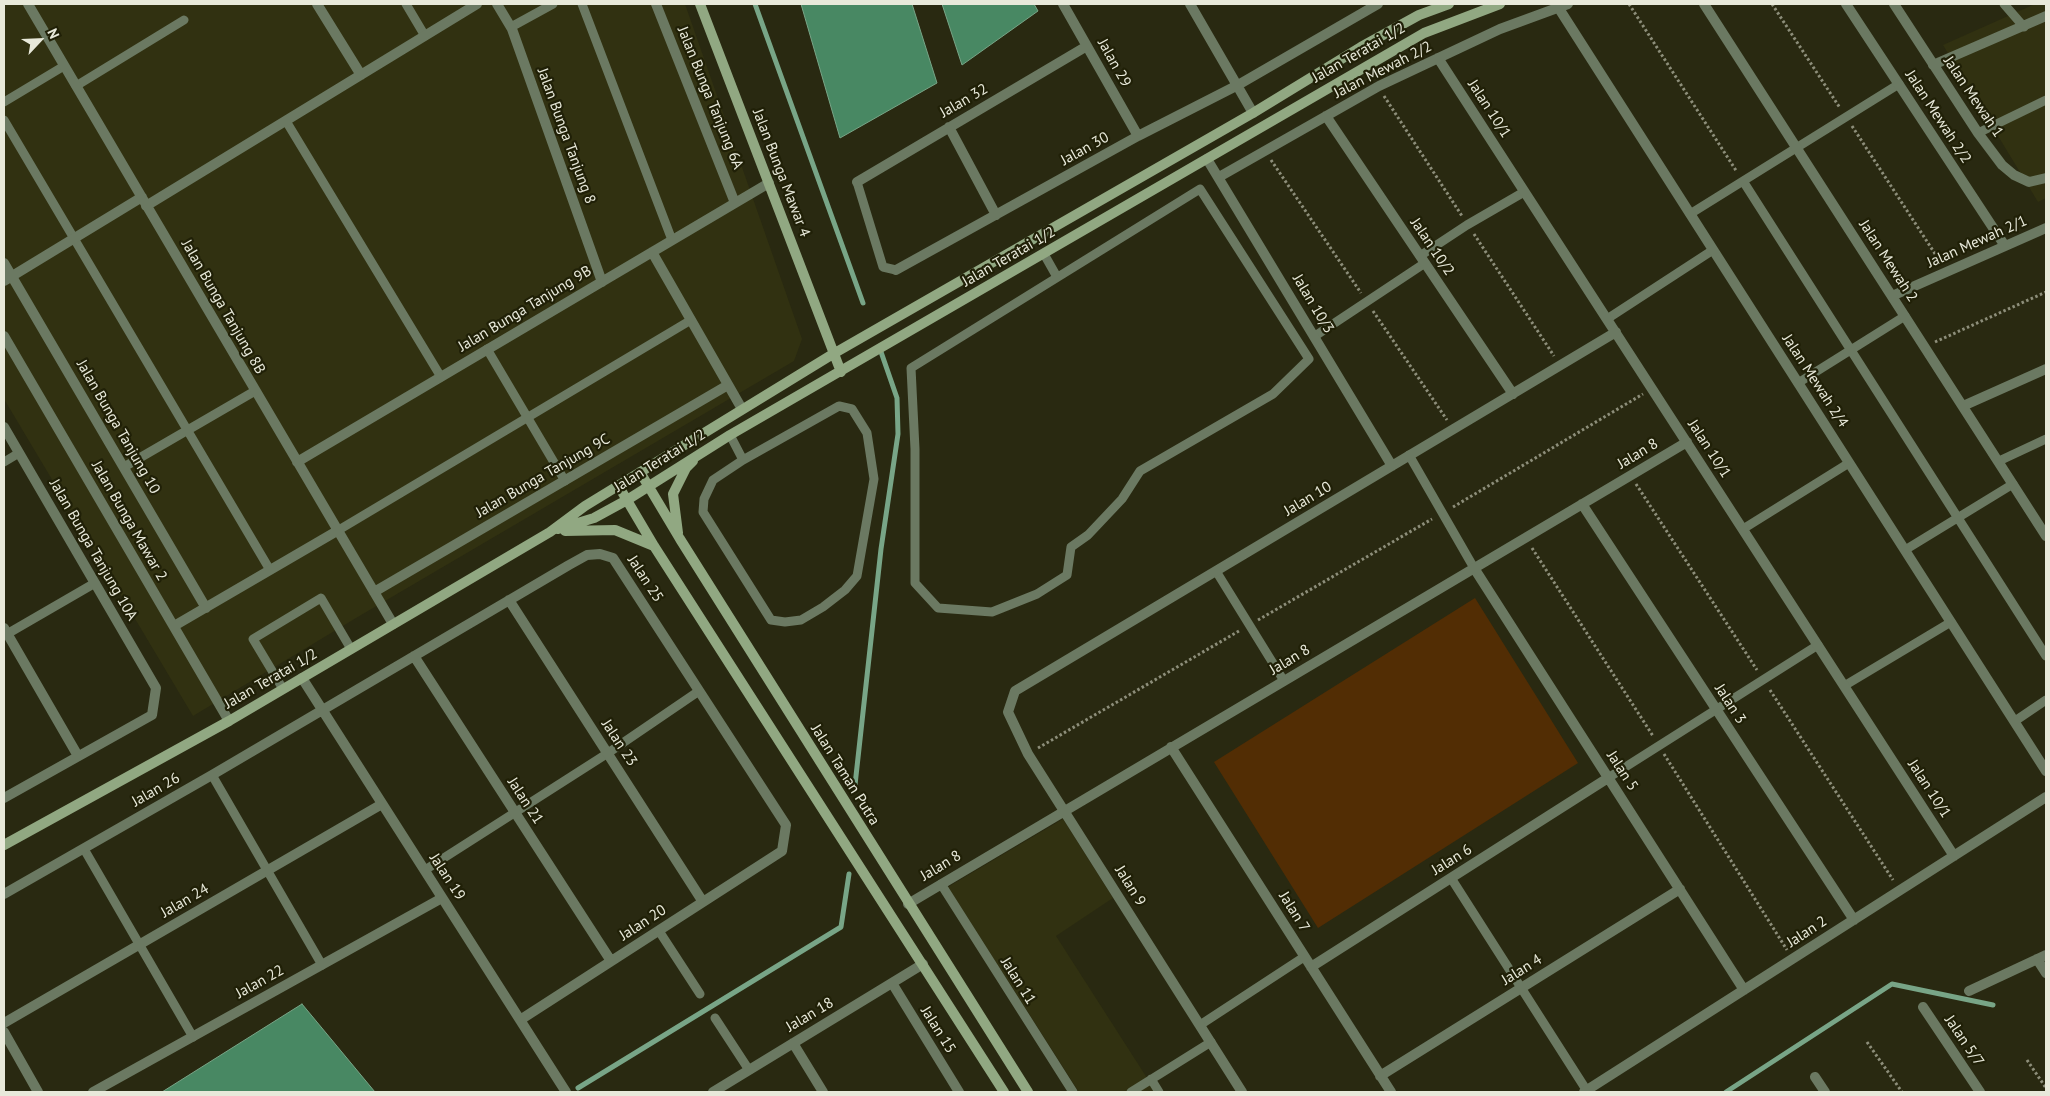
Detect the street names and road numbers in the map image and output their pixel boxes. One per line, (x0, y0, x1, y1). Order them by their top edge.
street label: Jalan Teratai 1/2 (1309, 19, 1409, 87)
street label: Jalan Bunga Tanjung 6A (673, 24, 747, 172)
street label: Jalan 29 (1093, 36, 1135, 90)
street label: Jalan Mewah 2/2 (1331, 38, 1435, 102)
street label: Jalan Mewah 1 (1939, 53, 2007, 141)
street label: Jalan Bunga Tanjung 8 (533, 66, 599, 206)
street label: Jalan Mewah 2/2 (1901, 67, 1975, 167)
street label: Jalan 10/1 (1464, 77, 1514, 141)
street label: Jalan 32 (937, 80, 991, 122)
street label: Jalan Bunga Mawar 4 (748, 107, 814, 239)
street label: Jalan 30 (1058, 128, 1112, 170)
street label: Jalan Mewah 2/1 (1924, 212, 2030, 272)
street label: Jalan 10/2 (1406, 215, 1458, 279)
street label: Jalan Mewah 2 (1855, 217, 1921, 305)
street label: Jalan Teratai 1/2 (959, 223, 1059, 291)
street label: Jalan Bunga Tanjung 8B (177, 237, 269, 377)
street label: Jalan Bunga Tanjung 9B (455, 262, 595, 356)
street label: Jalan 10/3 (1288, 271, 1338, 337)
street label: Jalan Mewah 2/4 (1778, 331, 1852, 431)
street label: Jalan Bunga Tanjung 10 (72, 357, 164, 497)
street label: Jalan 10/1 (1684, 417, 1734, 481)
street label: Jalan Teratai 1/2 (611, 426, 709, 496)
street label: Jalan Bunga Tanjung 9C (473, 430, 613, 522)
street label: Jalan 8 (1615, 435, 1661, 473)
street label: Jalan Bunga Mawar 2 (87, 458, 171, 584)
street label: Jalan Bunga Tanjung 10A (45, 476, 141, 624)
street label: Jalan 10 (1281, 478, 1335, 520)
street label: Jalan 25 (623, 552, 667, 606)
street label: Jalan 8 (1267, 641, 1313, 679)
street label: Jalan Teratai 1/2 (221, 645, 321, 713)
street label: Jalan 3 (1710, 681, 1750, 727)
street label: Jalan 23 (597, 716, 641, 770)
street label: Jalan Taman Putra (807, 721, 883, 829)
street label: Jalan 5 (1602, 748, 1642, 794)
street label: Jalan 10/1 (1904, 757, 1954, 821)
street label: Jalan 26 (129, 769, 183, 811)
street label: Jalan 21 (503, 774, 547, 828)
street label: Jalan 6 (1429, 841, 1475, 879)
street label: Jalan 8 (918, 847, 964, 885)
street label: Jalan 19 (425, 850, 469, 904)
street label: Jalan 9 (1111, 863, 1149, 909)
street label: Jalan 24 (158, 880, 212, 922)
street label: Jalan 7 (1275, 889, 1313, 935)
street label: Jalan 20 (616, 901, 670, 945)
street label: Jalan 2 (1784, 912, 1830, 952)
street label: Jalan 4 (1499, 951, 1545, 989)
street label: Jalan 11 (997, 954, 1039, 1008)
street label: Jalan 22 (233, 961, 287, 1003)
street label: Jalan 18 (783, 994, 837, 1036)
street label: Jalan 15 (917, 1003, 959, 1057)
street label: Jalan 5/7 (1940, 1012, 1988, 1070)

